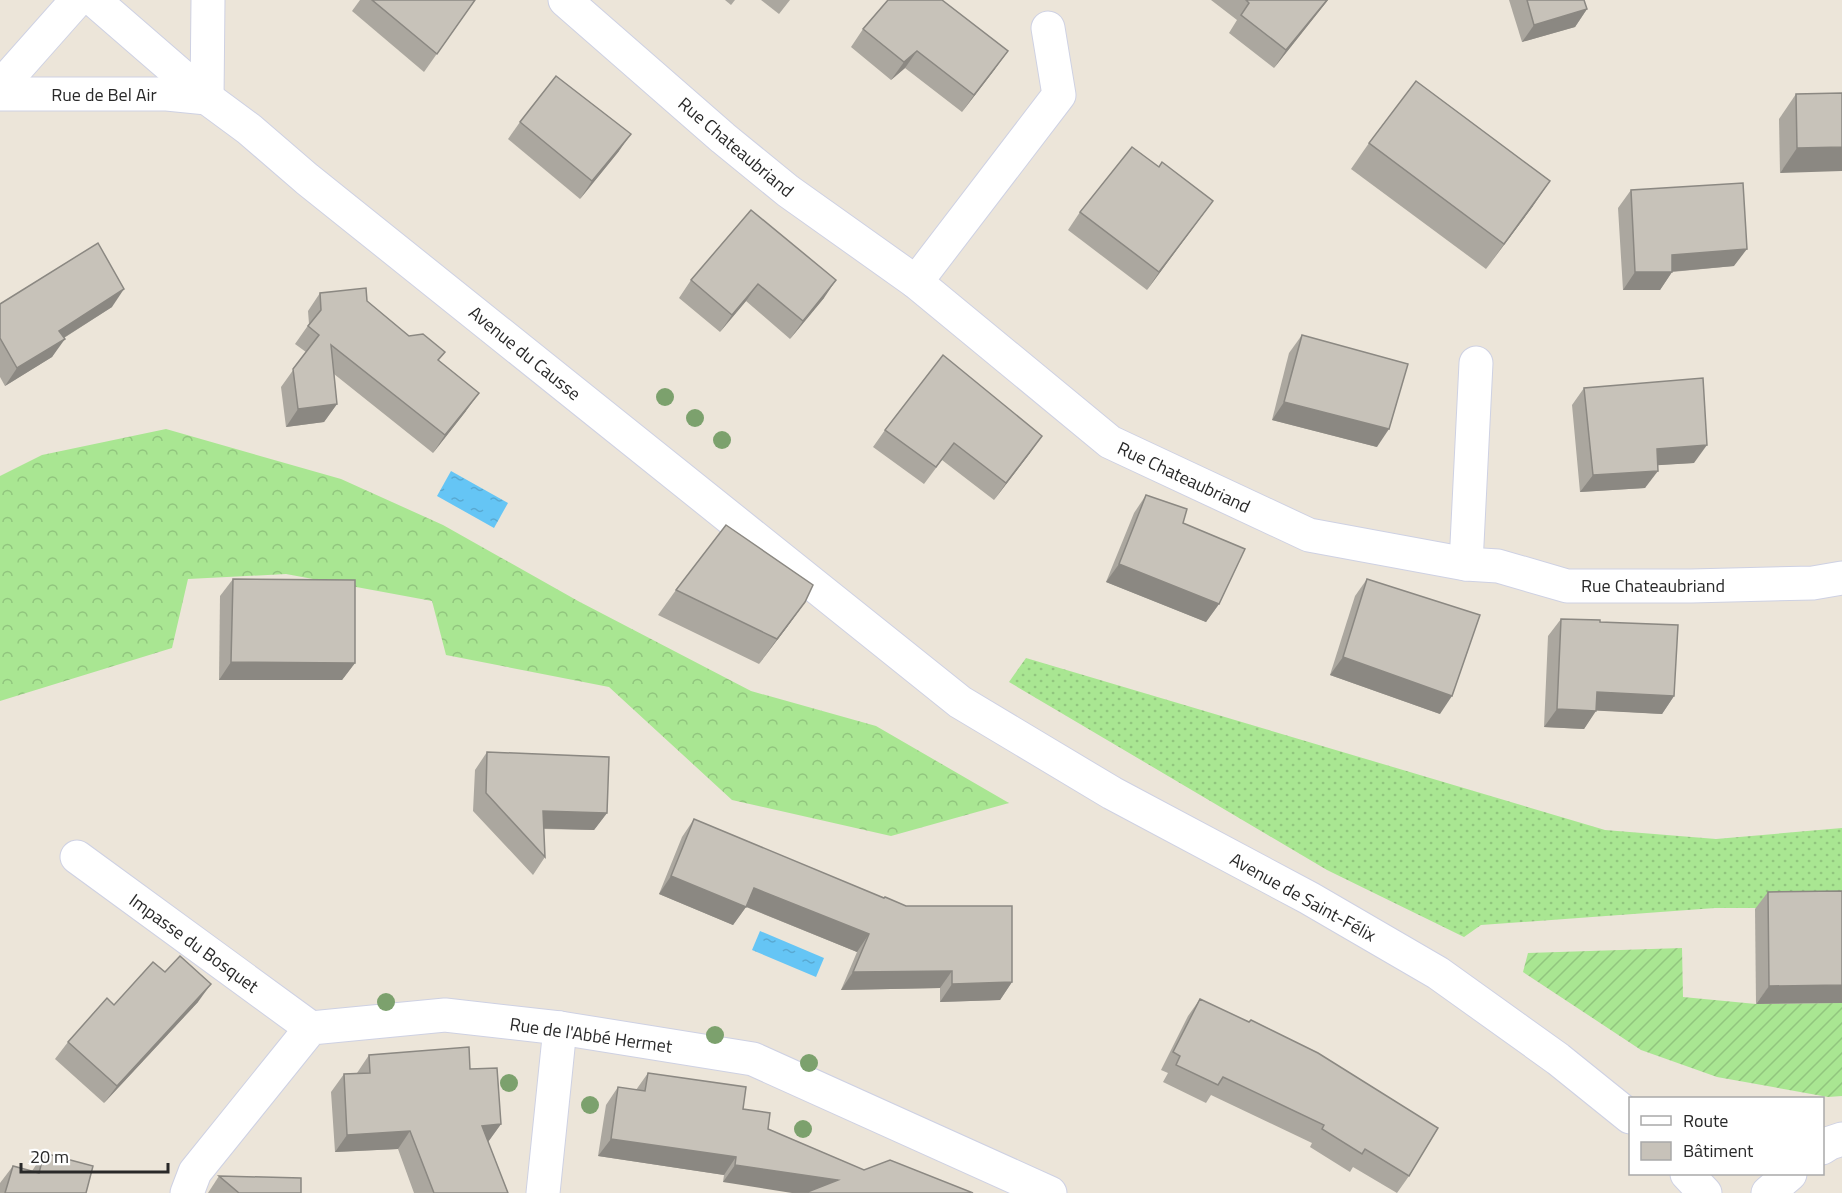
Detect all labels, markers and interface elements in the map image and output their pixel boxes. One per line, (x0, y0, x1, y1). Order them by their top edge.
street label: Rue de Bel Air (51, 81, 157, 108)
street label: Rue Chateaubriand (672, 90, 800, 204)
street label: Avenue du Causse (463, 299, 587, 407)
street label: Rue Chateaubriand (1113, 434, 1255, 520)
street label: Rue Chateaubriand (1581, 572, 1725, 599)
street label: Avenue de Saint-Félix (1225, 846, 1381, 948)
street label: Impasse du Bosquet (124, 887, 265, 1000)
street label: Rue de l'Abbé Hermet (508, 1010, 675, 1060)
legend (1629, 1097, 1824, 1175)
text: Route (1683, 1107, 1728, 1134)
scale bar (21, 1136, 168, 1174)
text: Bâtiment (1683, 1137, 1754, 1164)
text: 20 m (30, 1143, 69, 1170)

